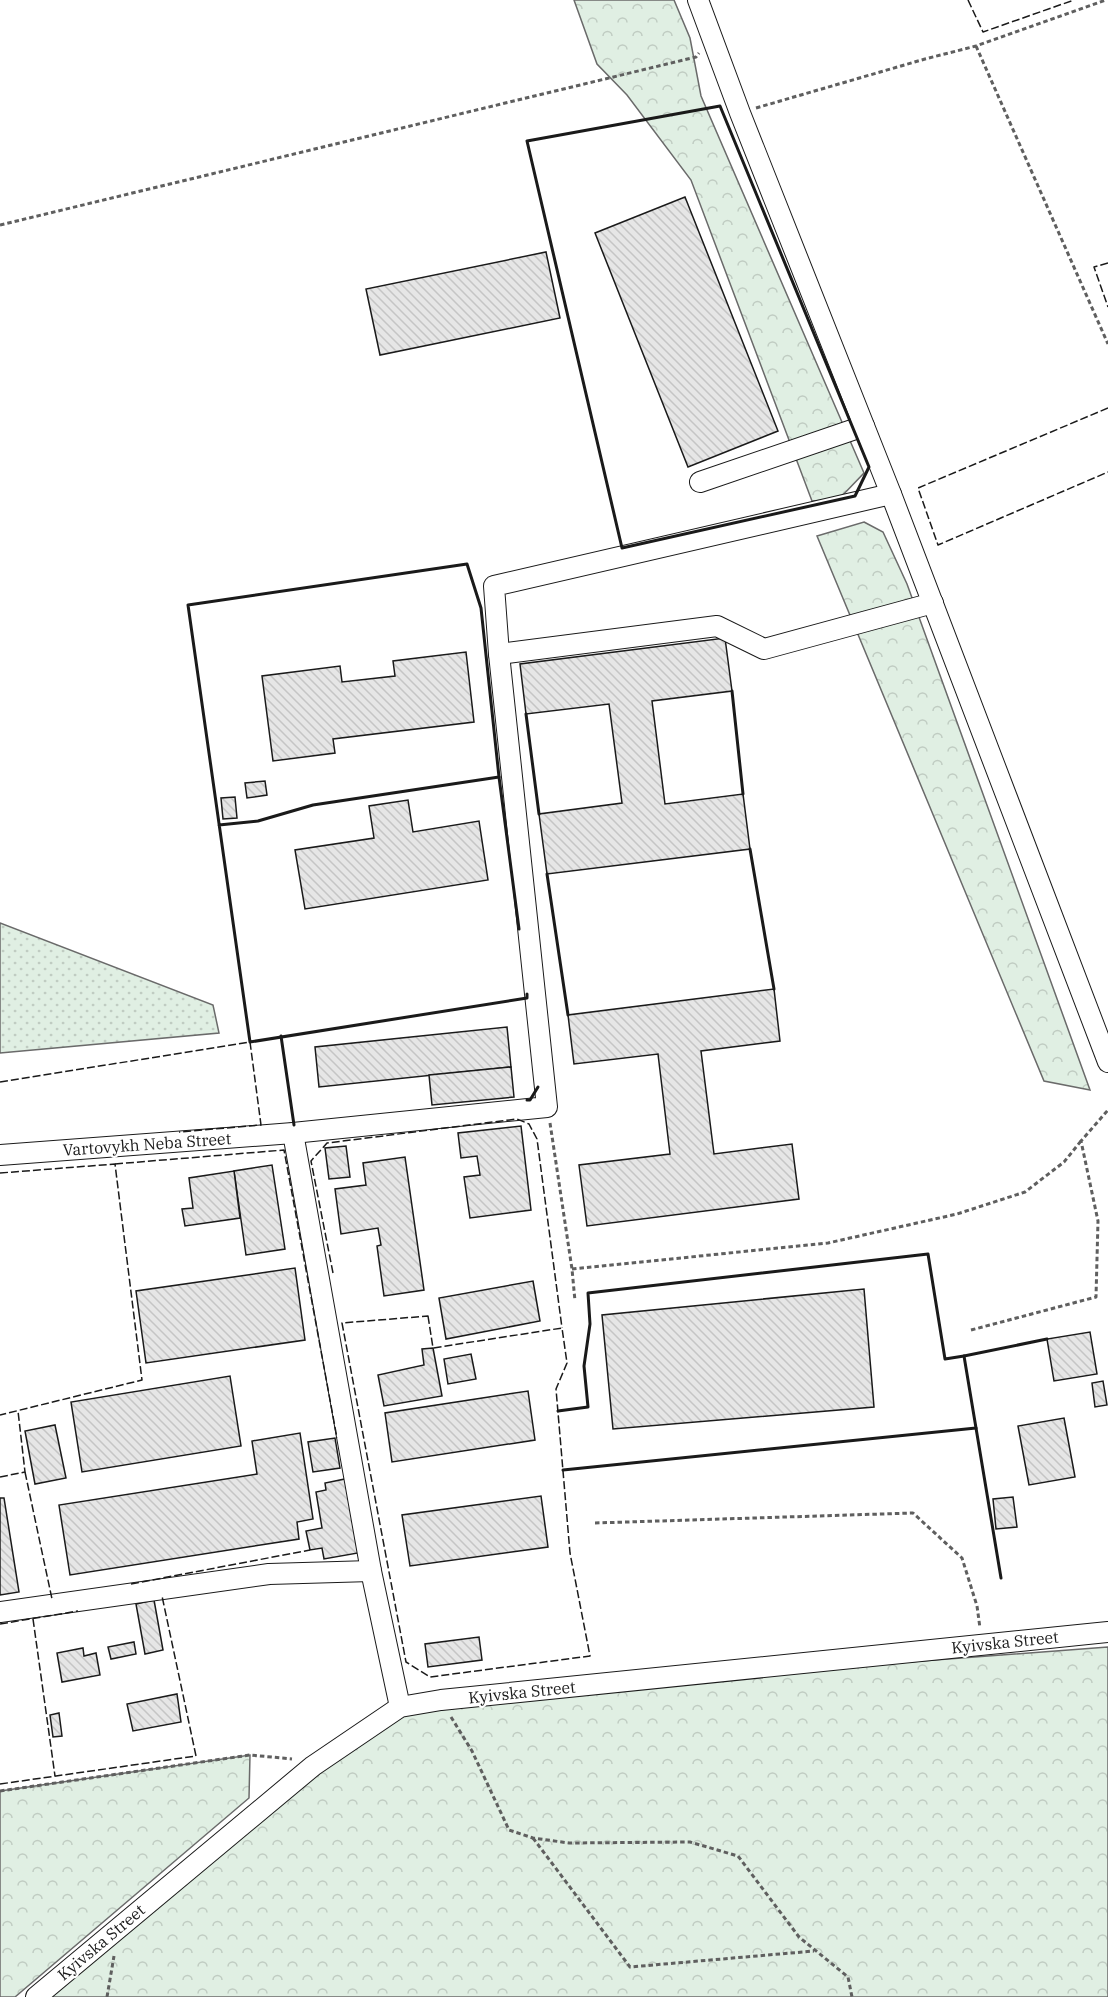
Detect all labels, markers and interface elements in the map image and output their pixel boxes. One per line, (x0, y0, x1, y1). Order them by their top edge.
street label: Vartovykh Neba Street (62, 1128, 232, 1160)
street label: Kyivska Street (950, 1626, 1060, 1658)
street label: Kyivska Street (467, 1676, 577, 1708)
street label: Kyivska Street (53, 1900, 149, 1984)

